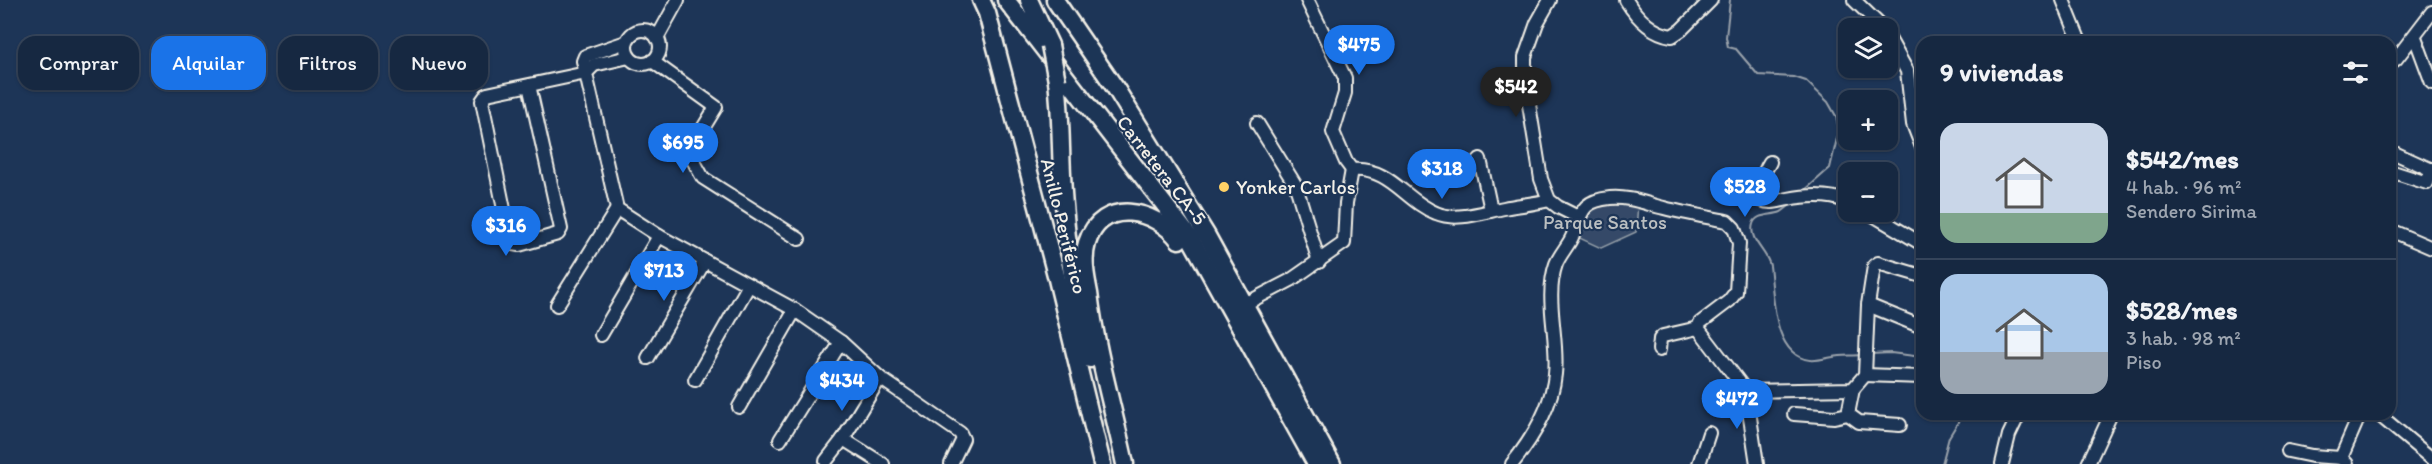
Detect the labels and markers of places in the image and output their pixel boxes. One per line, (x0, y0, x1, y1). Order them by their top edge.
pin: $475 (1323, 25, 1395, 76)
pin: $542 (1480, 67, 1552, 118)
pin: $695 (647, 123, 719, 174)
pin: $318 (1406, 149, 1478, 200)
pin: $528 (1709, 167, 1781, 218)
place label: Yonker Carlos (1236, 175, 1356, 199)
marker: Yonker Carlos (1217, 180, 1231, 194)
pin: $316 (470, 206, 542, 257)
pin: $713 (628, 251, 700, 302)
pin: $434 (806, 361, 878, 412)
pin: $472 (1701, 379, 1773, 430)

